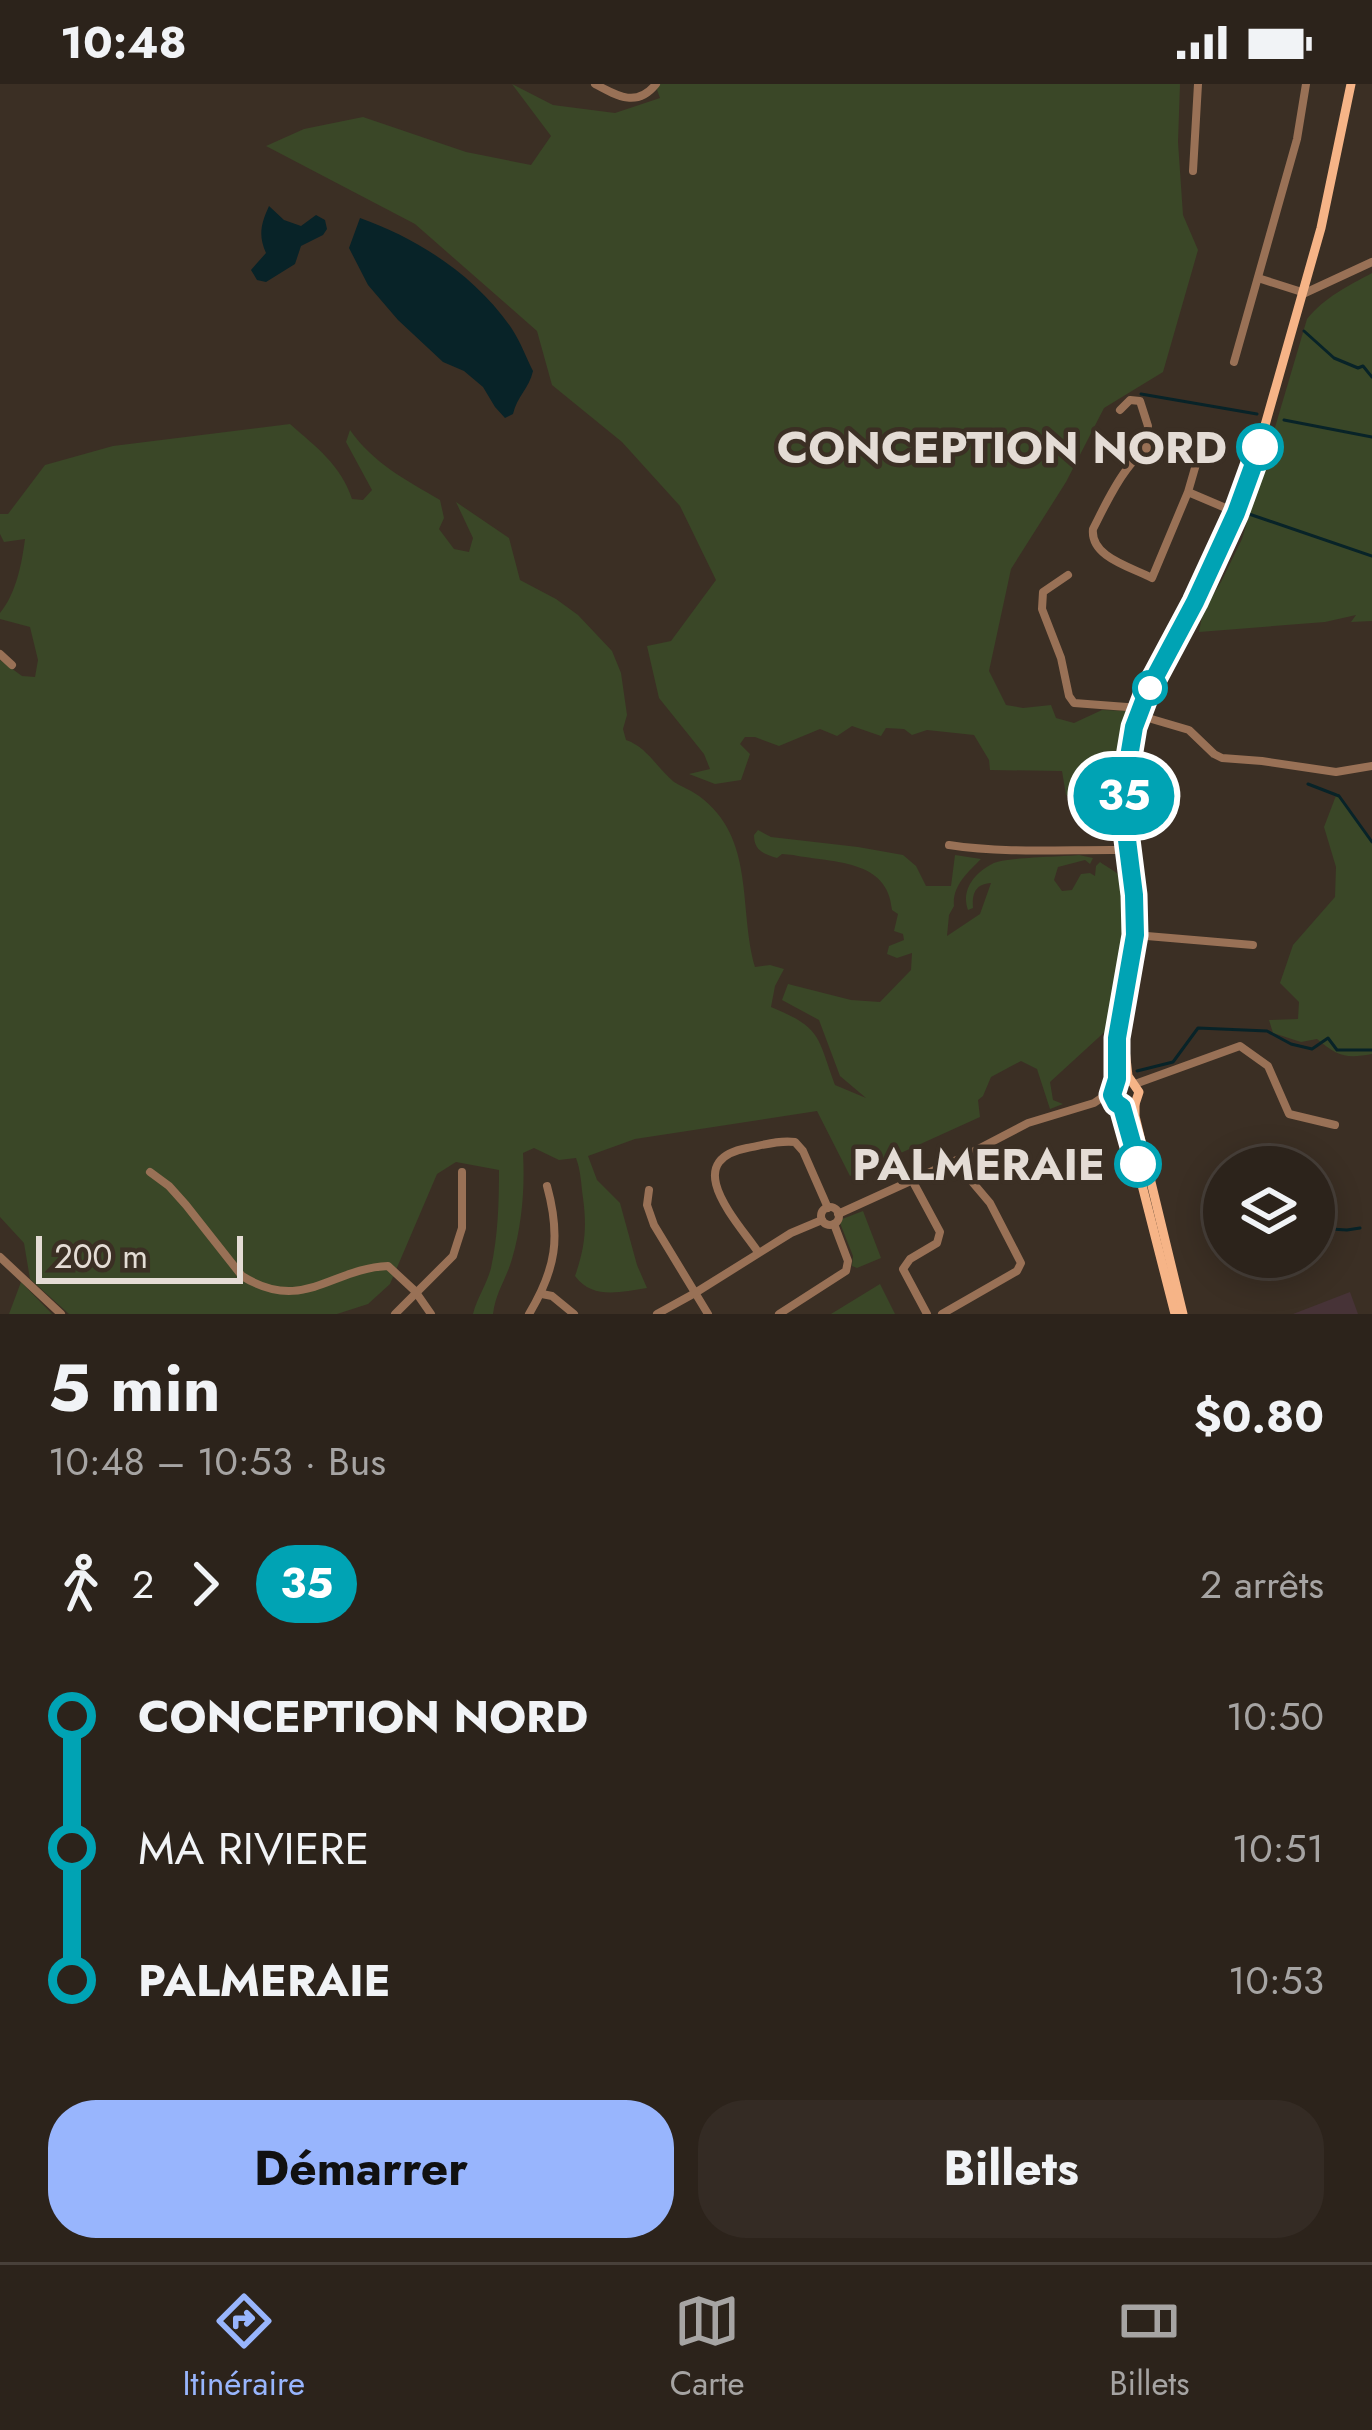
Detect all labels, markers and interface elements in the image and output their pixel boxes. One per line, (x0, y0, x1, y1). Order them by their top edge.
text: 10:48 (60, 10, 187, 75)
place label: CONCEPTION NORD (777, 415, 1227, 480)
marker: CONCEPTION NORD (1238, 425, 1282, 469)
unlabelled marker (1134, 672, 1166, 704)
line badge: 35 (1070, 757, 1178, 835)
text: 35 (1097, 765, 1151, 826)
place label: PALMERAIE (852, 1132, 1105, 1197)
marker: PALMERAIE (1116, 1142, 1160, 1186)
map controls (1203, 1146, 1335, 1278)
button: layers (1203, 1146, 1335, 1278)
scale bar (36, 1230, 243, 1283)
text: 200 m (54, 1233, 148, 1280)
text: 5 min (48, 1340, 221, 1436)
text: $0.80 (1194, 1384, 1324, 1449)
text: 10:48 – 10:53 · Bus (48, 1433, 386, 1490)
icon: walk (48, 1551, 114, 1617)
icon: forward (172, 1551, 238, 1617)
text: 35 (280, 1553, 333, 1614)
text: 2 (132, 1556, 154, 1613)
text: 2 arrêts (1200, 1556, 1324, 1613)
text: CONCEPTION NORD (138, 1684, 588, 1749)
text: 10:50 (1226, 1688, 1324, 1745)
text: MA RIVIERE (138, 1816, 369, 1881)
text: 10:51 (1232, 1820, 1324, 1877)
text: PALMERAIE (138, 1948, 391, 2013)
text: 10:53 (1228, 1952, 1324, 2009)
button: Démarrer (48, 2100, 674, 2238)
button: Billets (698, 2100, 1324, 2238)
tab: Itinéraire (182, 2288, 305, 2407)
tab: Carte (670, 2288, 744, 2407)
tab: Billets (1109, 2288, 1190, 2407)

